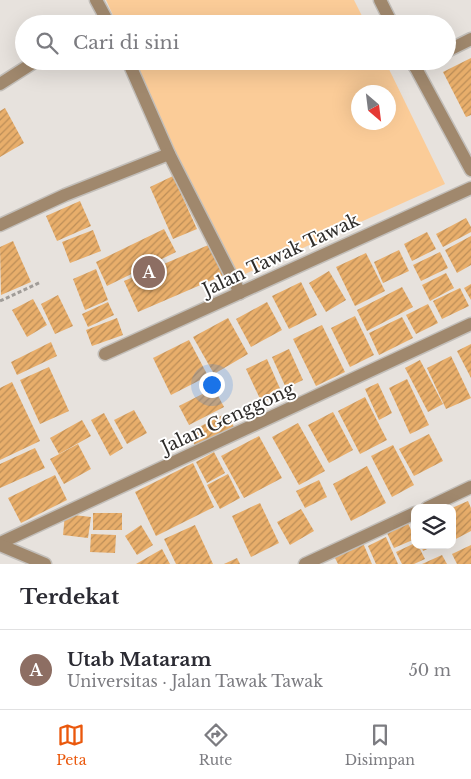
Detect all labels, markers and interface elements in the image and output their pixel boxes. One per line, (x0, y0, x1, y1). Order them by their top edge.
search box (15, 15, 456, 70)
icon: search (33, 29, 61, 57)
text: Cari di sini (73, 31, 179, 54)
north arrow (351, 85, 396, 130)
street label: Jalan Tawak Tawak (197, 209, 363, 302)
pin: A (133, 253, 165, 291)
your location (199, 372, 225, 398)
street label: Jalan Genggong (156, 377, 298, 459)
map controls (411, 504, 456, 549)
button: layers (411, 504, 456, 549)
text: Terdekat (20, 584, 119, 610)
text: Utab Mataram (67, 648, 212, 671)
text: A (30, 660, 42, 680)
text: 50 m (409, 660, 451, 680)
text: Universitas · Jalan Tawak Tawak (67, 671, 323, 691)
tab: Peta (56, 721, 86, 769)
tab: Rute (199, 721, 232, 769)
tab: Disimpan (345, 721, 415, 769)

